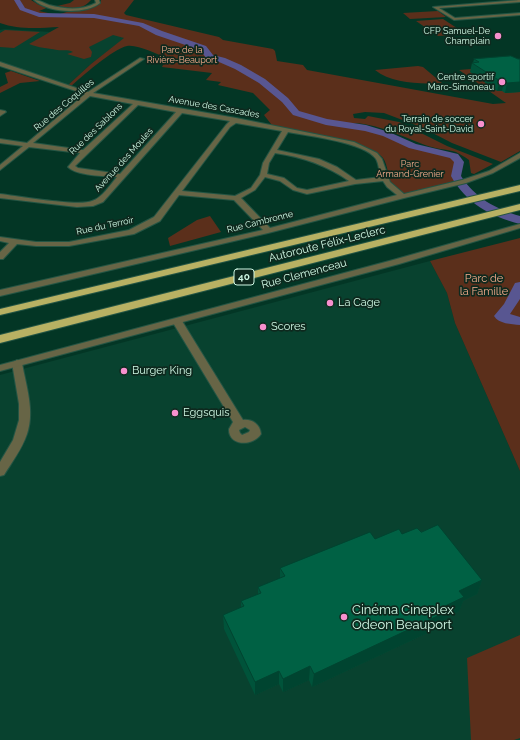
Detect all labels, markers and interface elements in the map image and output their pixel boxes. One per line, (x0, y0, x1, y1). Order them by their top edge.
place label: CFP Samuel-De Champlain (424, 26, 490, 47)
marker: CFP Samuel-De Champlain (493, 31, 503, 41)
park label: Parc de la Rivière-Beauport (147, 45, 217, 66)
place label: Centre sportif Marc-Simoneau (428, 72, 494, 93)
street label: Rue des Coquilles (32, 77, 96, 133)
marker: Centre sportif Marc-Simoneau (497, 77, 507, 87)
street label: Avenue des Cascades (168, 94, 260, 120)
street label: Rue des Sablons (67, 101, 125, 157)
place label: Terrain de soccer du Royal-Saint-David (385, 114, 473, 135)
marker: Terrain de soccer du Royal-Saint-David (476, 119, 486, 129)
street label: Avenue des Moules (93, 126, 155, 194)
park label: Parc Armand-Grenier (376, 159, 444, 180)
street label: Rue Cambronne (226, 209, 294, 235)
street label: Rue du Terroir (75, 215, 135, 237)
street label: Autoroute Félix-Leclerc (267, 223, 387, 265)
street label: Rue Clemenceau (260, 256, 348, 292)
road number: 40 (234, 269, 254, 285)
park label: Parc de la Famille (460, 272, 508, 298)
place label: La Cage (338, 296, 380, 310)
marker: La Cage (325, 298, 335, 308)
place label: Scores (271, 320, 306, 334)
marker: Scores (258, 322, 268, 332)
place label: Burger King (132, 364, 192, 378)
marker: Burger King (119, 366, 129, 376)
place label: Eggsquis (183, 406, 229, 420)
marker: Eggsquis (170, 408, 180, 418)
place label: Cinéma Cineplex Odeon Beauport (352, 602, 454, 633)
marker: Cinéma Cineplex Odeon Beauport (339, 612, 349, 622)

